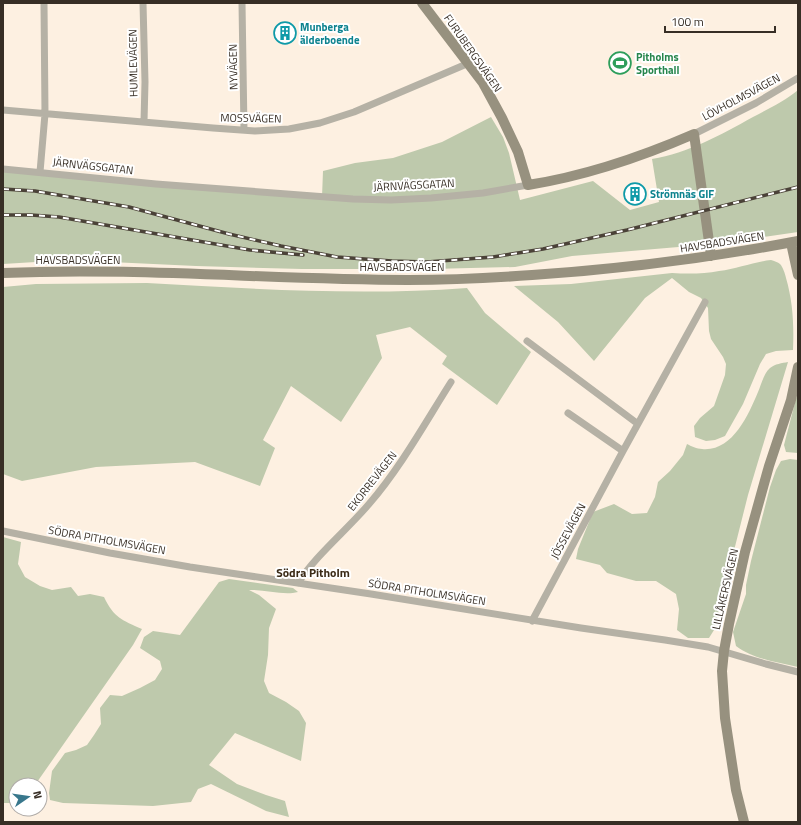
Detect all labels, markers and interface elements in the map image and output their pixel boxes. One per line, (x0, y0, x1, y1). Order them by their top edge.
scale bar (665, 8, 775, 34)
street label: FURUBERGSVÄGEN (440, 11, 506, 95)
text: 100 m (671, 12, 704, 31)
place label: Munberga älderboende (300, 19, 360, 48)
building icon: Munberga älderboende (272, 20, 298, 46)
street label: HUMLEVÄGEN (124, 29, 142, 97)
street label: NYVÄGEN (225, 44, 241, 90)
place label: Pitholms Sporthall (636, 49, 680, 78)
sports icon: Pitholms Sporthall (607, 50, 633, 76)
street label: LÖVHOLMSVÄGEN (699, 70, 783, 124)
street label: MOSSVÄGEN (220, 109, 282, 127)
street label: JÄRNVÄGSGATAN (52, 154, 134, 178)
street label: JÄRNVÄGSGATAN (373, 175, 455, 195)
building icon: Strömnäs GIF (622, 181, 648, 207)
place label: Strömnäs GIF (650, 186, 714, 202)
street label: HAVSBADSVÄGEN (679, 227, 765, 257)
street label: HAVSBADSVÄGEN (36, 252, 120, 268)
street label: HAVSBADSVÄGEN (360, 259, 444, 275)
street label: EKORREVÄGEN (344, 448, 400, 514)
street label: JÖSSEVÄGEN (547, 500, 589, 562)
street label: SÖDRA PITHOLMSVÄGEN (47, 522, 167, 558)
street label: LILLÅKERSVÄGEN (708, 547, 742, 631)
district label: Södra Pitholm (276, 563, 350, 582)
street label: SÖDRA PITHOLMSVÄGEN (367, 575, 487, 609)
north arrow (8, 777, 48, 817)
text: N (29, 789, 46, 800)

